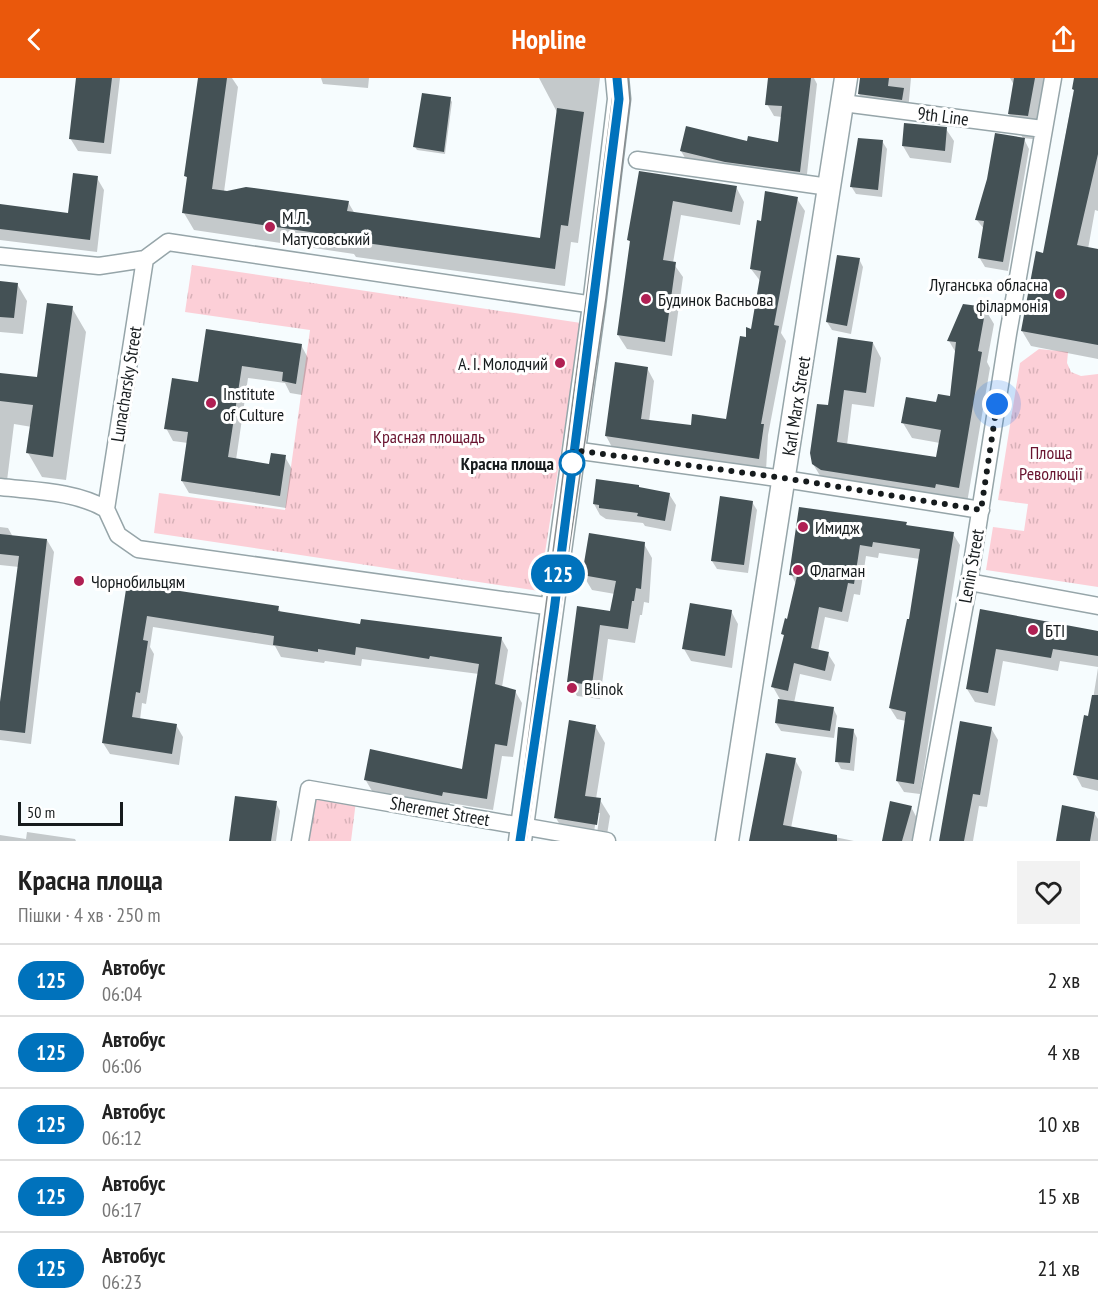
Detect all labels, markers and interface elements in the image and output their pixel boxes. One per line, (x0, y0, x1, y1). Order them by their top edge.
text: Hopline (512, 22, 586, 56)
icon: back (18, 23, 51, 56)
icon: share (1047, 23, 1080, 56)
street label: 9th Line (916, 101, 970, 131)
place label: М.Л. Матусовський (282, 206, 370, 250)
marker: М.Л. Матусовський (263, 220, 277, 234)
place label: Луганська обласна філармонія (928, 273, 1048, 317)
marker: Луганська обласна філармонія (1053, 287, 1067, 301)
place label: Будинок Васньова (658, 288, 774, 311)
marker: Будинок Васньова (639, 292, 653, 306)
street label: Lunacharsky Street (105, 324, 147, 444)
place label: А. І. Молодчий (458, 352, 548, 375)
street label: Karl Marx Street (777, 355, 815, 457)
marker: А. І. Молодчий (553, 356, 567, 370)
place label: Institute of Culture (223, 382, 284, 426)
your location (982, 389, 1012, 419)
marker: Institute of Culture (204, 396, 218, 410)
park label: Красная площадь (373, 425, 485, 448)
park label: Площа Революції (1019, 441, 1083, 485)
marker: Красна площа (559, 450, 585, 476)
place label: Красна площа (461, 452, 554, 475)
place label: Имидж (815, 516, 860, 539)
marker: Имидж (796, 520, 810, 534)
street label: Lenin Street (953, 527, 989, 605)
line badge: 125 (524, 554, 592, 594)
place label: Флагман (810, 559, 865, 582)
text: 125 (543, 561, 573, 588)
marker: Флагман (791, 563, 805, 577)
place label: Чорнобильцям (91, 570, 185, 593)
marker: Чорнобильцям (72, 574, 86, 588)
place label: БТІ (1045, 619, 1065, 642)
marker: БТІ (1026, 623, 1040, 637)
place label: Blinok (584, 677, 623, 700)
marker: Blinok (565, 681, 579, 695)
street label: Sheremet Street (388, 791, 492, 831)
scale bar (18, 799, 123, 826)
text: 50 m (27, 802, 55, 822)
text: Красна площа (18, 861, 163, 898)
button: heart (1017, 861, 1080, 924)
text: Пішки · 4 хв · 250 m (18, 902, 161, 928)
text: Автобус (102, 953, 165, 981)
text: 2 хв (1048, 966, 1080, 994)
text: 125 (36, 967, 66, 994)
text: 06:04 (102, 981, 142, 1007)
text: Автобус (102, 1025, 165, 1053)
text: 4 хв (1048, 1038, 1080, 1066)
text: 125 (36, 1039, 66, 1066)
text: 06:06 (102, 1053, 142, 1079)
text: Автобус (102, 1097, 165, 1125)
text: 10 хв (1038, 1110, 1080, 1138)
text: 125 (36, 1111, 66, 1138)
text: 06:12 (102, 1125, 142, 1151)
text: Автобус (102, 1169, 165, 1197)
text: 15 хв (1038, 1182, 1080, 1210)
text: 125 (36, 1183, 66, 1210)
text: 06:17 (102, 1197, 142, 1223)
text: Автобус (102, 1241, 165, 1269)
text: 21 хв (1038, 1254, 1080, 1282)
text: 125 (36, 1255, 66, 1282)
text: 06:23 (102, 1269, 142, 1295)

